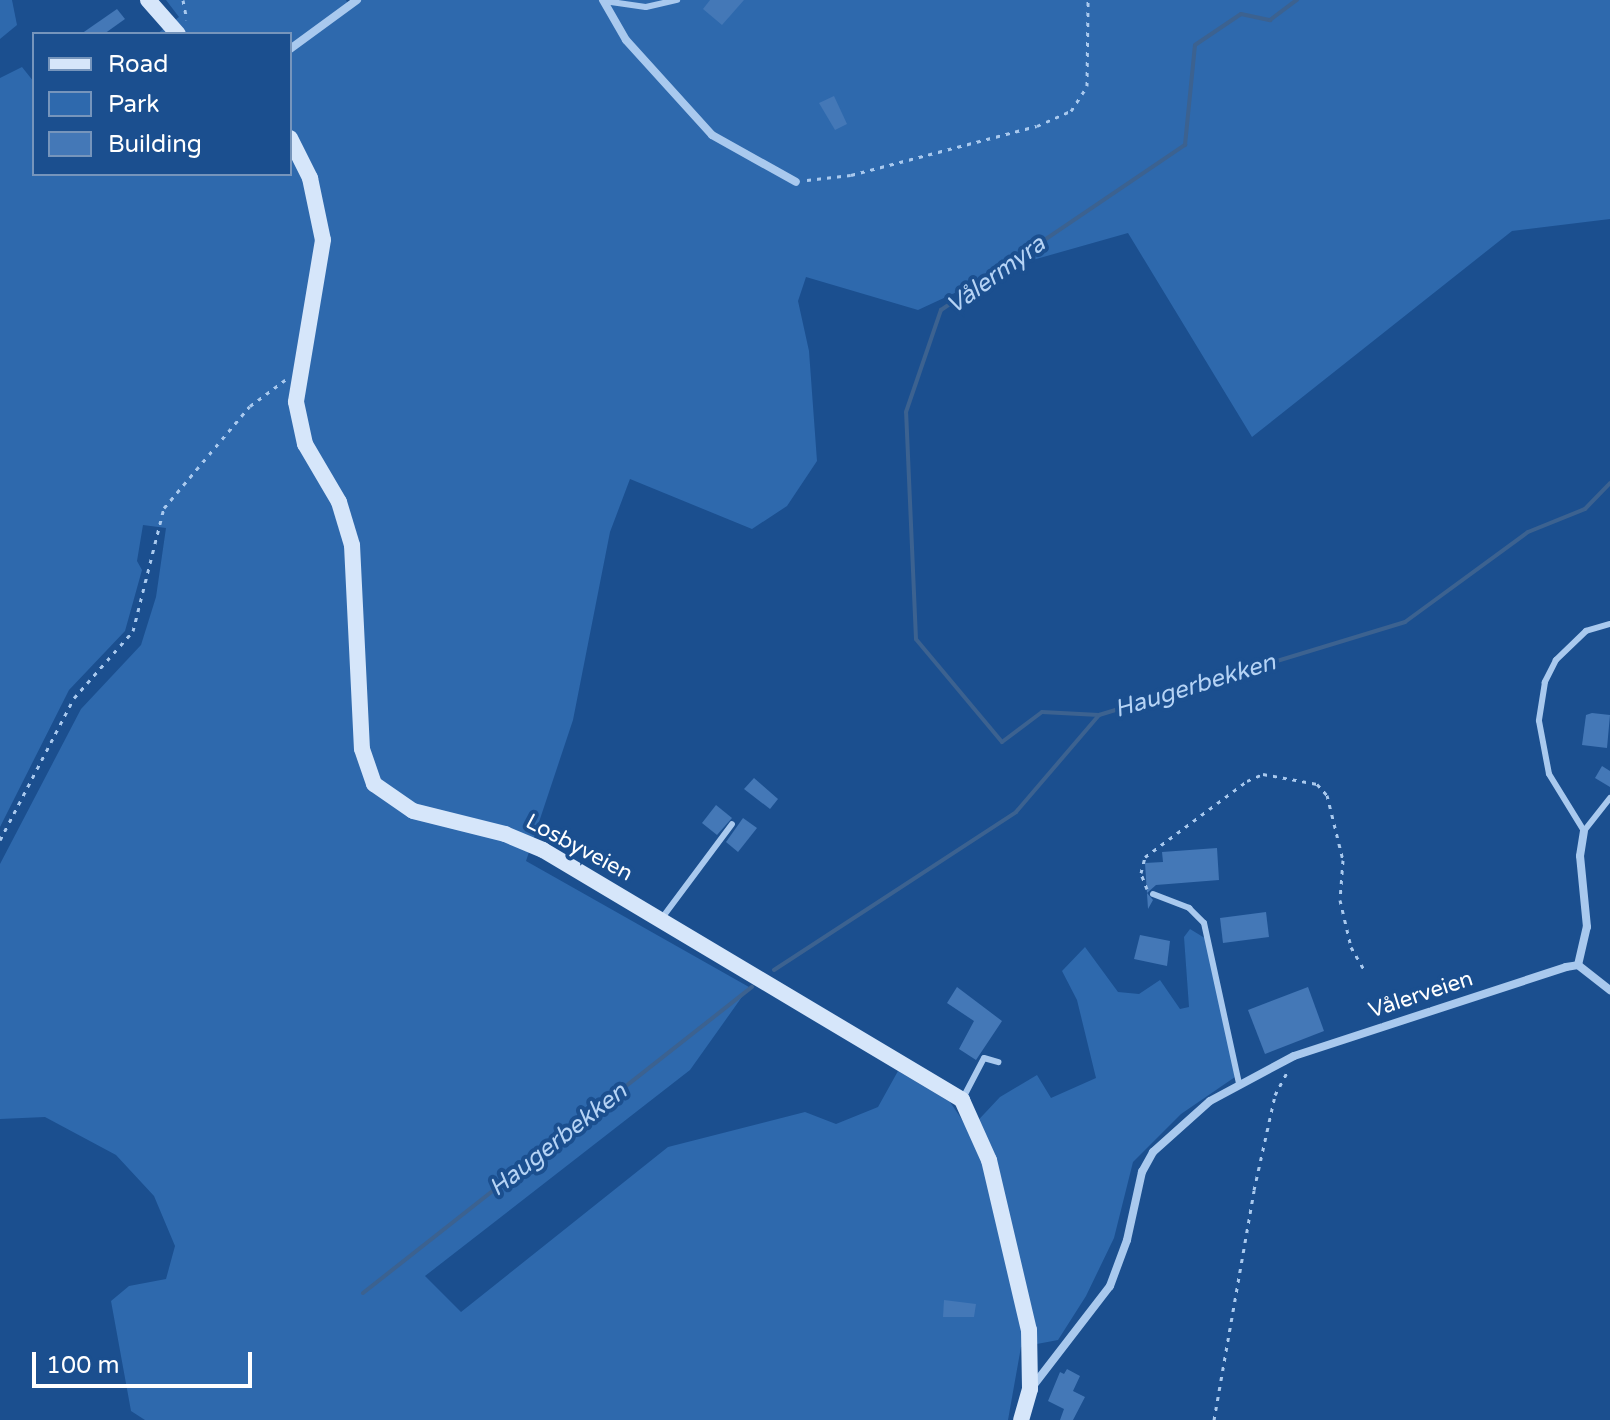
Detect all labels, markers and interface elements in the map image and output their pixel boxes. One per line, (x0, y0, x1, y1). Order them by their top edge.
legend (32, 32, 292, 176)
text: Road (108, 50, 168, 79)
text: Park (108, 90, 159, 119)
text: Building (108, 130, 202, 159)
water label: Vålermyra (941, 230, 1051, 320)
water label: Haugerbekken (1111, 648, 1279, 724)
street label: Losbyveien (521, 809, 637, 887)
street label: Vålerveien (1366, 966, 1476, 1024)
water label: Haugerbekken (483, 1077, 633, 1203)
scale bar (36, 1336, 256, 1386)
text: 100 m (46, 1351, 120, 1380)

